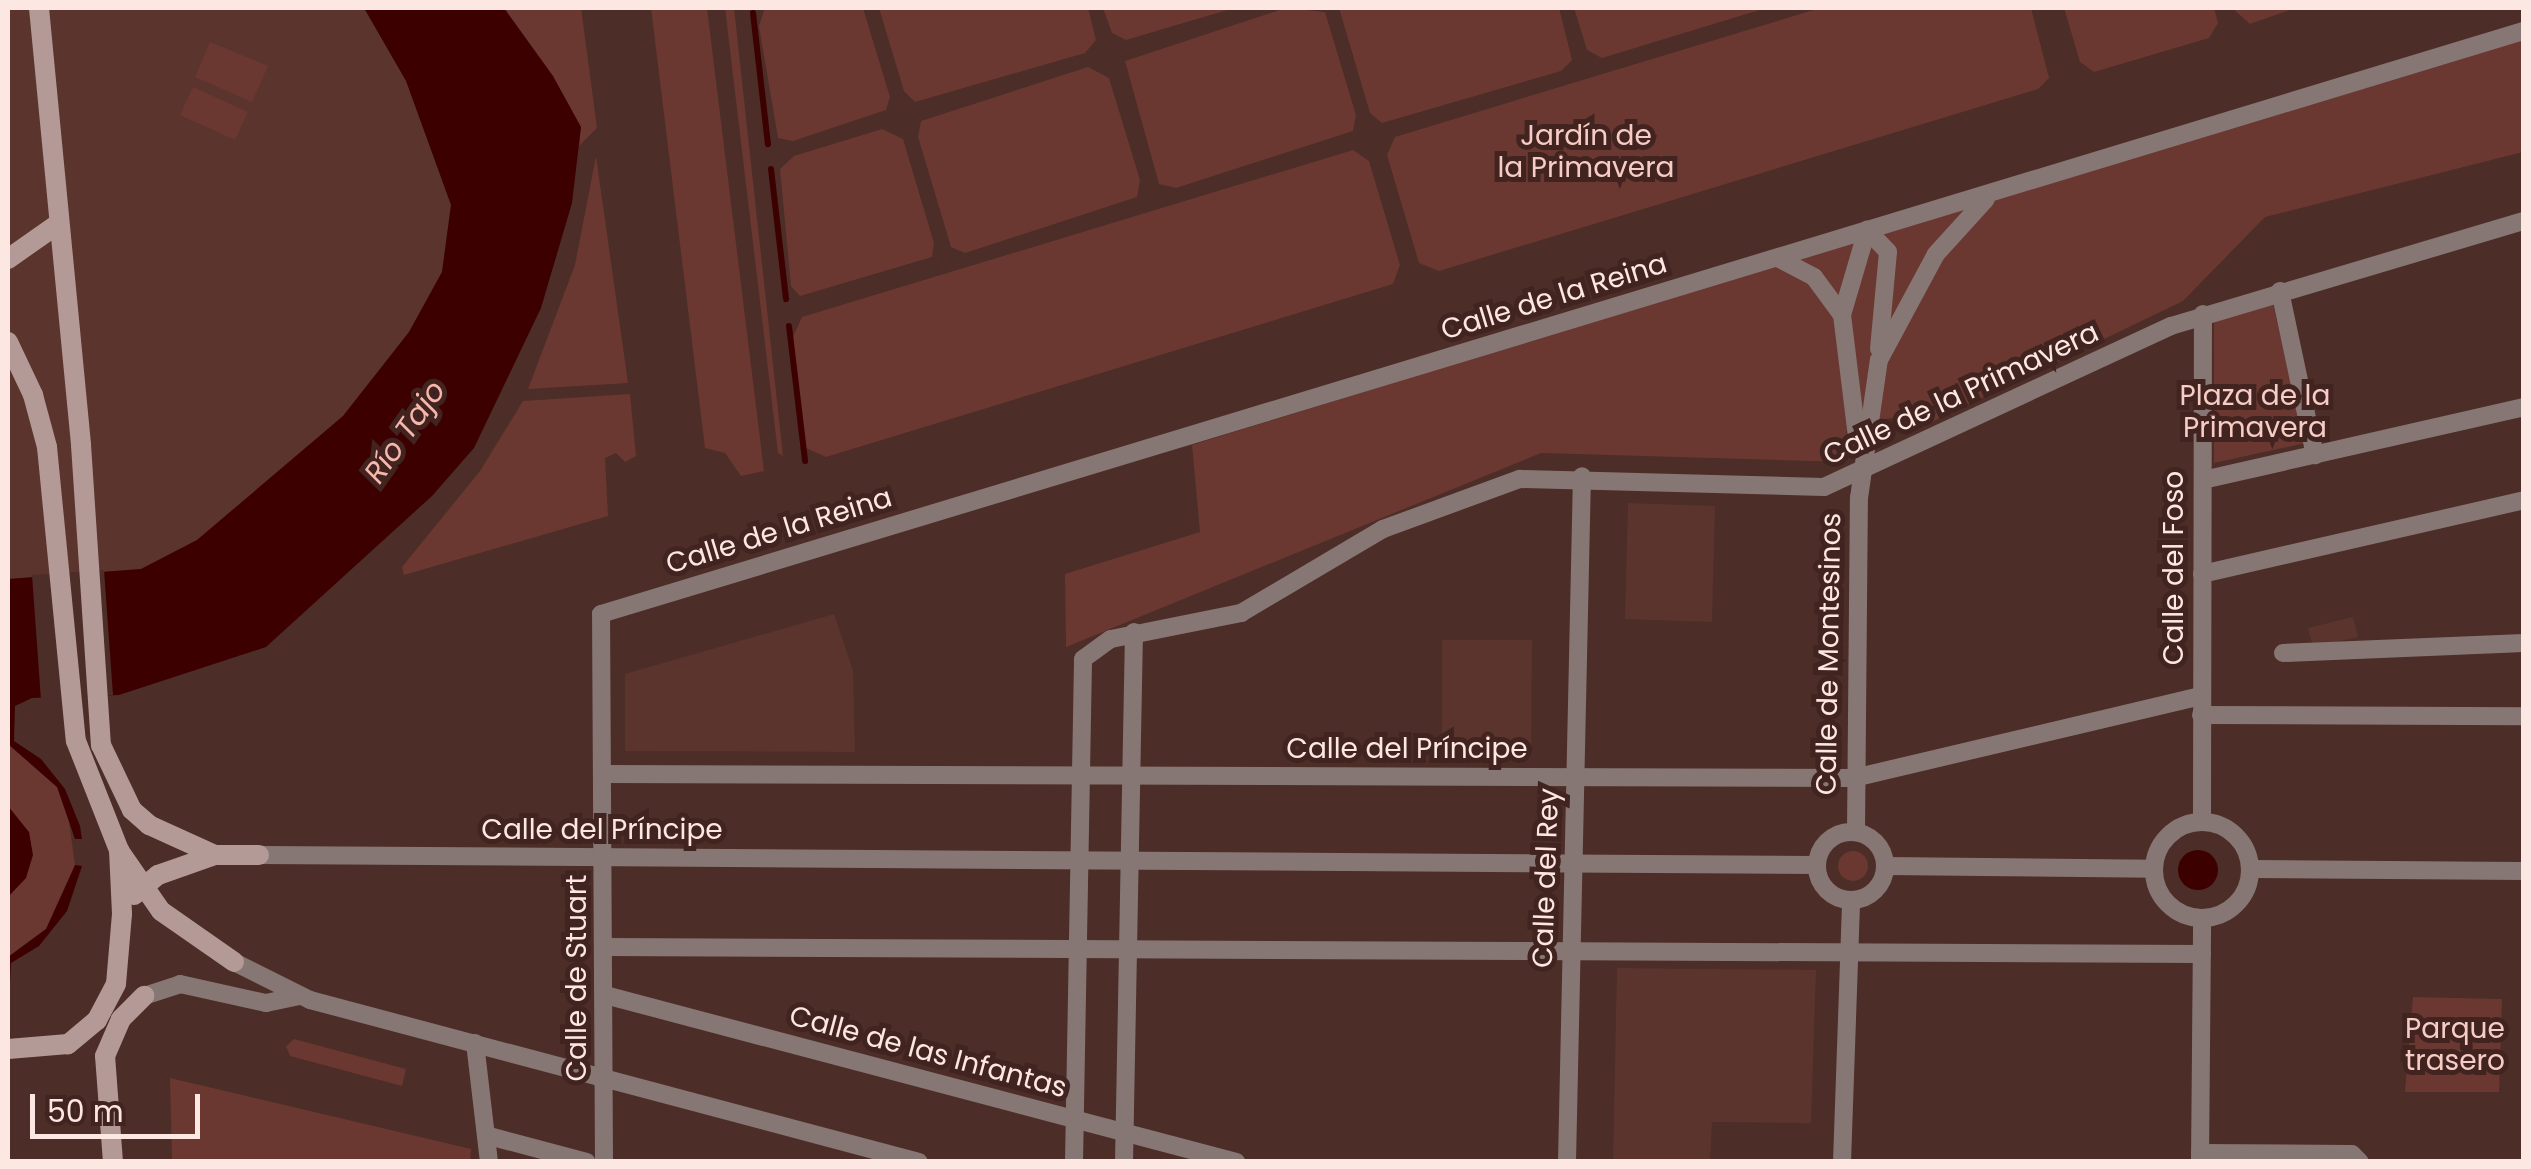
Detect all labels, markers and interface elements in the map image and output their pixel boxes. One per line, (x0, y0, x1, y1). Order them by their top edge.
park label: Jardín de la Primavera (1497, 119, 1675, 185)
street label: Calle de la Reina (1437, 247, 1671, 347)
street label: Calle de la Primavera (1818, 315, 2104, 473)
water label: Río Tajo (357, 374, 453, 490)
park label: Plaza de la Primavera (2180, 379, 2330, 445)
street label: Calle del Foso (2157, 471, 2191, 665)
street label: Calle de la Reina (662, 481, 896, 581)
street label: Calle de Montesinos (1810, 513, 1848, 795)
street label: Calle del Príncipe (1286, 732, 1528, 766)
street label: Calle del Rey (1526, 787, 1566, 969)
street label: Calle del Príncipe (481, 813, 723, 847)
street label: Calle de Stuart (560, 874, 594, 1082)
street label: Calle de las Infantas (786, 999, 1070, 1105)
park label: Parque trasero (2405, 1012, 2505, 1078)
scale bar (35, 1074, 205, 1136)
text: 50 m (47, 1090, 124, 1133)

